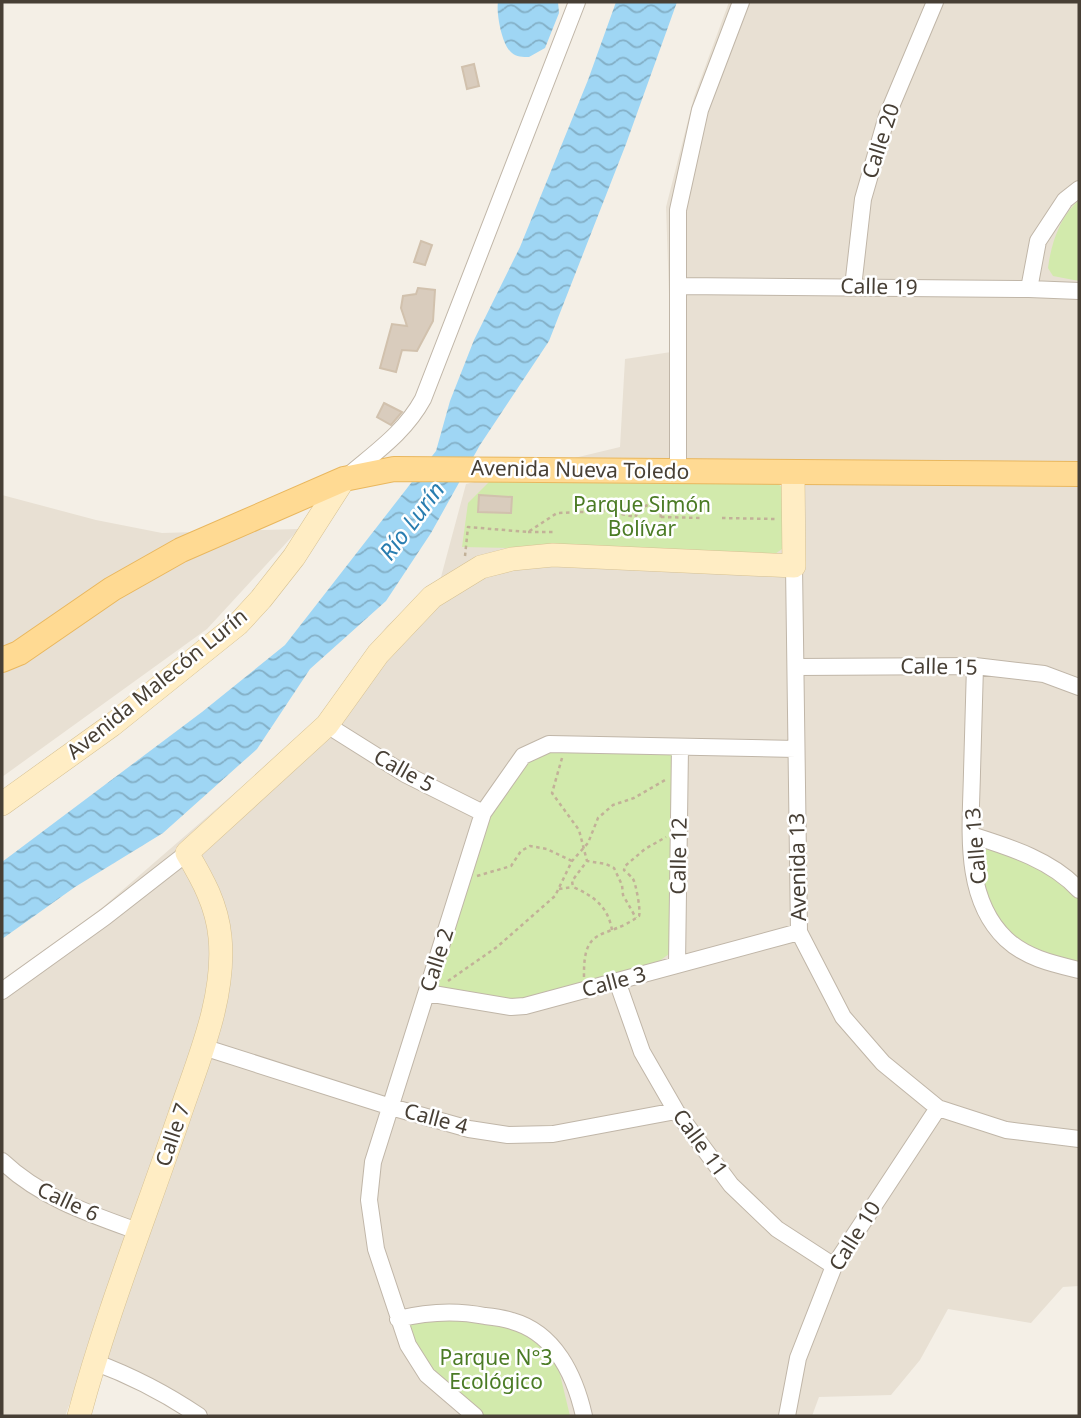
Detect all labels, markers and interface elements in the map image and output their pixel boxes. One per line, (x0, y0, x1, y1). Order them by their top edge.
street label: Calle 20 (855, 100, 905, 182)
street label: Calle 19 (840, 271, 918, 301)
street label: Avenida Nueva Toledo (471, 453, 690, 485)
water label: Río Lurín (371, 475, 451, 566)
park label: Parque Simón Bolívar (573, 490, 711, 542)
street label: Avenida Malecón Lurín (60, 602, 253, 765)
street label: Calle 15 (900, 651, 978, 681)
street label: Calle 5 (369, 742, 440, 798)
street label: Calle 13 (958, 806, 992, 886)
street label: Avenida 13 (782, 813, 812, 922)
street label: Calle 12 (663, 817, 693, 895)
street label: Calle 2 (413, 924, 459, 995)
street label: Calle 3 (579, 959, 649, 1003)
street label: Calle 4 (401, 1096, 471, 1140)
street label: Calle 7 (148, 1099, 196, 1170)
street label: Calle 11 (667, 1103, 735, 1182)
street label: Calle 6 (33, 1175, 104, 1228)
street label: Calle 10 (822, 1195, 886, 1276)
park label: Parque N°3 Ecológico (440, 1343, 552, 1395)

